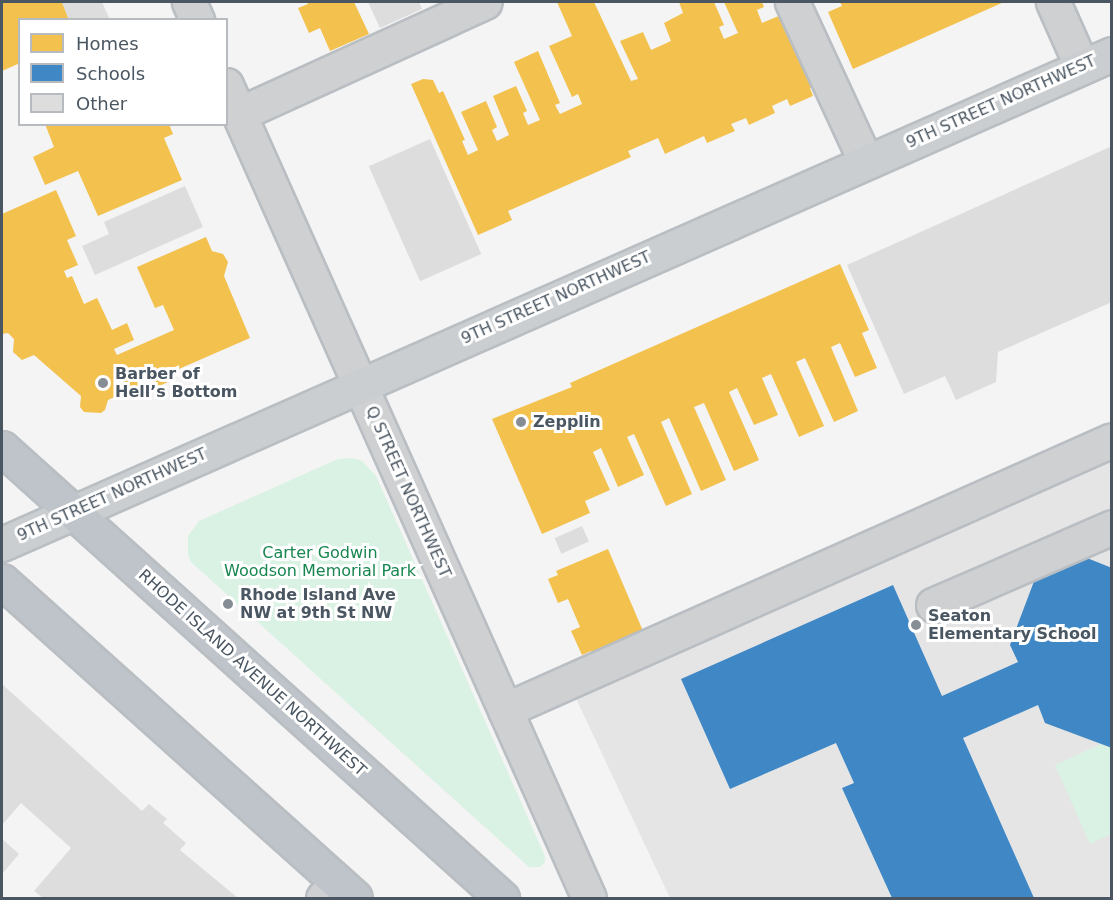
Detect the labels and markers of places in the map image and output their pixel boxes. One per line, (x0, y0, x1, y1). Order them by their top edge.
place label: Barber of Hell’s Bottom (115, 364, 238, 402)
marker: Barber of Hell’s Bottom (96, 376, 110, 390)
place label: Zepplin (533, 412, 601, 432)
marker: Zepplin (514, 415, 528, 429)
place label: Rhode Island Ave NW at 9th St NW (240, 585, 396, 623)
marker: Rhode Island Ave NW at 9th St NW (221, 597, 235, 611)
place label: Seaton Elementary School (928, 606, 1096, 644)
marker: Seaton Elementary School (909, 618, 923, 632)

